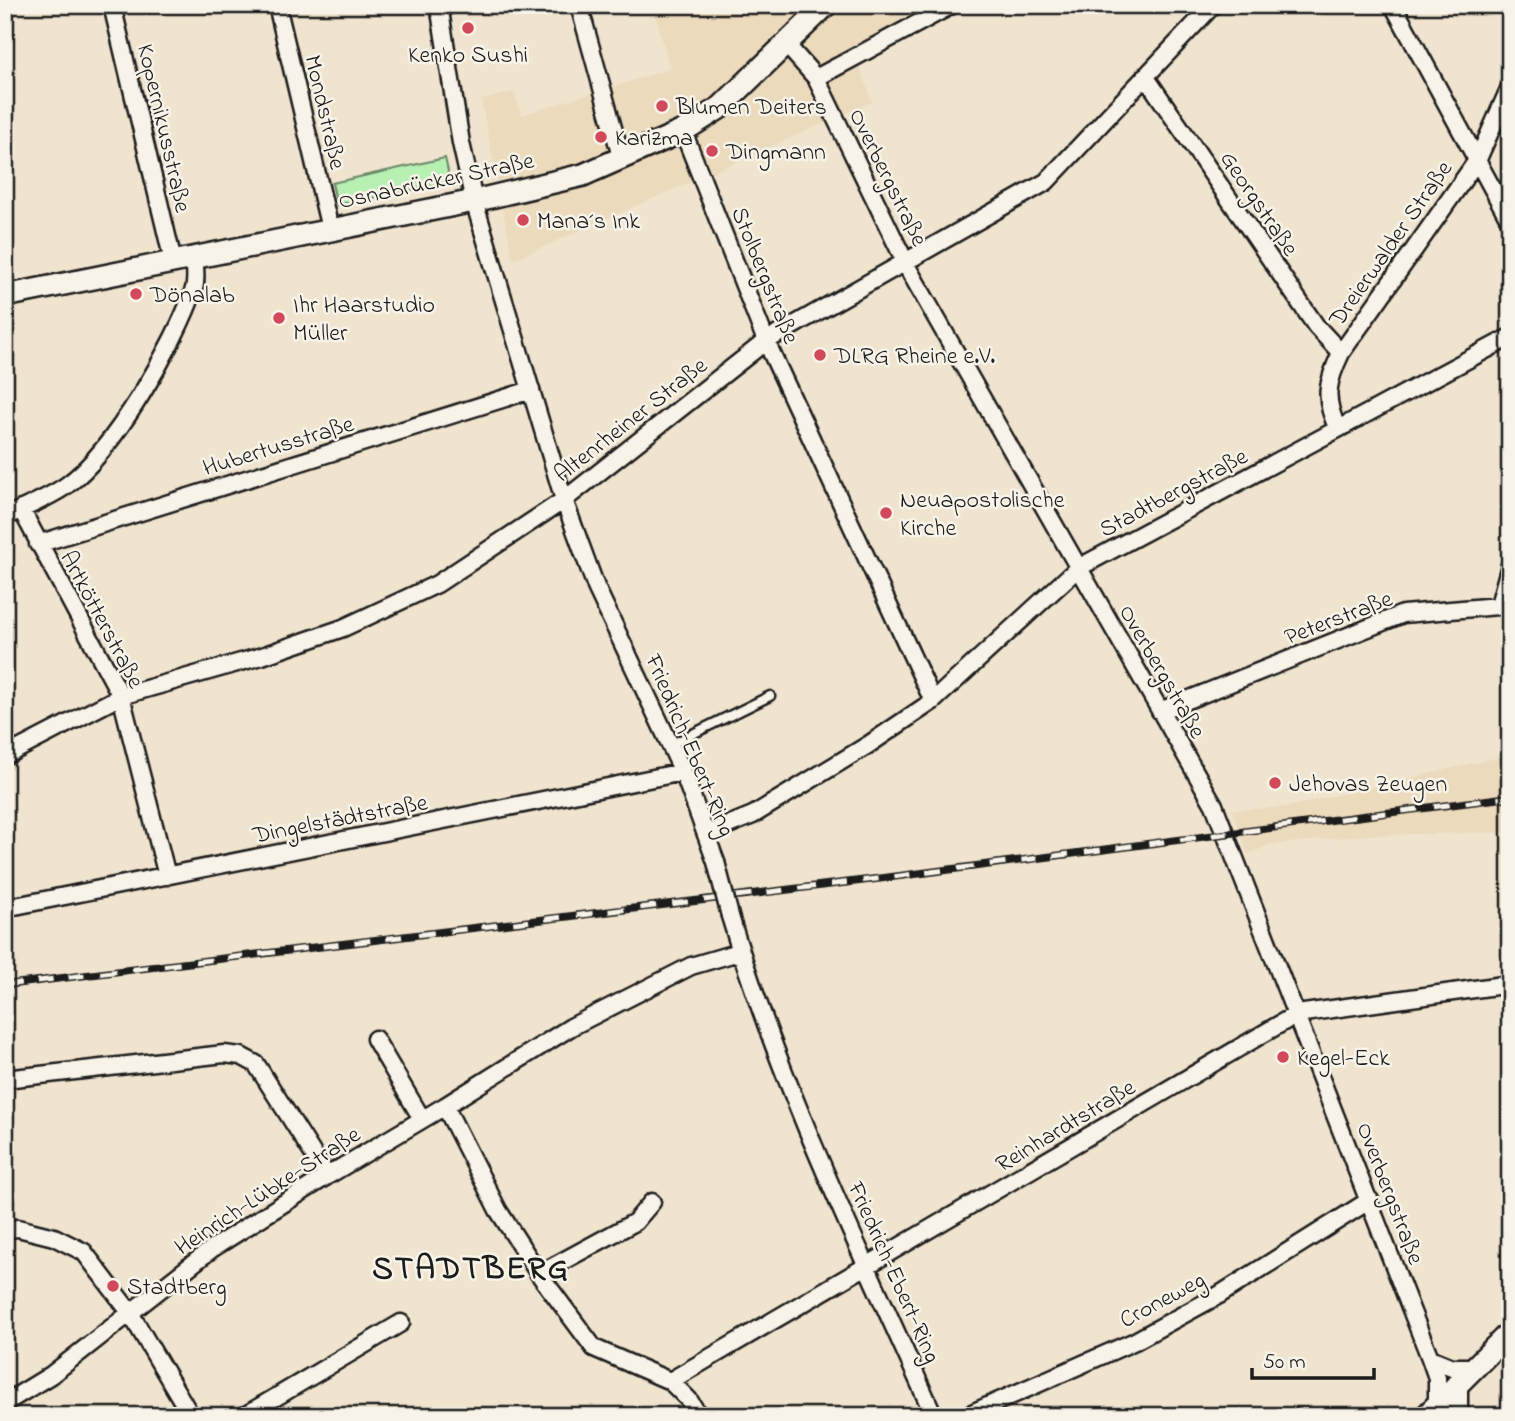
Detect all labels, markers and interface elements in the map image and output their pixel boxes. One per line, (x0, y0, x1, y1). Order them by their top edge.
marker: Kenko Sushi (460, 20, 476, 36)
place label: Kenko Sushi (408, 39, 528, 74)
street label: Kopernikusstraße (126, 41, 199, 216)
street label: Mondstraße (293, 52, 354, 173)
place label: Blumen Deiters (675, 91, 827, 126)
marker: Blumen Deiters (654, 98, 670, 114)
street label: Overbergstraße (838, 103, 935, 253)
place label: Karizma (615, 122, 693, 157)
marker: Karizma (593, 129, 609, 145)
place label: Dingmann (725, 136, 826, 171)
marker: Dingmann (704, 143, 720, 159)
street label: Osnabrücker Straße (336, 145, 538, 220)
street label: Georgstraße (1210, 145, 1306, 264)
street label: Dreierwalder Straße (1321, 154, 1463, 336)
street label: Stolbergstraße (720, 202, 807, 350)
place label: Mana´s Ink (537, 205, 640, 240)
marker: Mana´s Ink (515, 212, 531, 228)
place label: Dönalab (149, 279, 235, 314)
marker: Dönalab (128, 286, 144, 302)
place label: Ihr Haarstudio Müller (293, 289, 435, 352)
marker: Ihr Haarstudio Müller (271, 310, 287, 326)
place label: DLRG Rheine e.V. (833, 340, 995, 375)
marker: DLRG Rheine e.V. (812, 347, 828, 363)
street label: Altenrheiner Straße (547, 350, 716, 492)
street label: Hubertusstraße (199, 408, 359, 487)
street label: Stadtbergstraße (1094, 440, 1255, 548)
place label: Neuapostolische Kirche (900, 484, 1065, 547)
marker: Neuapostolische Kirche (878, 505, 894, 521)
street label: Artkötterstraße (50, 545, 152, 696)
street label: Peterstraße (1280, 583, 1398, 656)
street label: Overbergstraße (1108, 599, 1214, 746)
street label: Friedrich-Ebert-Ring (634, 648, 743, 843)
place label: Jehovas Zeugen (1289, 768, 1447, 803)
marker: Jehovas Zeugen (1267, 775, 1283, 791)
street label: Dingelstädtstraße (249, 786, 431, 855)
place label: Kegel-Eck (1297, 1042, 1390, 1077)
marker: Kegel-Eck (1275, 1049, 1291, 1065)
street label: Reinhardtstraße (990, 1071, 1143, 1183)
street label: Overbergstraße (1346, 1118, 1432, 1270)
street label: Heinrich-Lübke-Straße (168, 1119, 369, 1265)
street label: Friedrich-Ebert-Ring (837, 1176, 948, 1369)
district label: STADTBERG (372, 1247, 570, 1294)
street label: Croneweg (1114, 1264, 1212, 1338)
place label: Stadtberg (127, 1271, 227, 1306)
marker: Stadtberg (105, 1278, 121, 1294)
scale bar (1252, 1337, 1375, 1381)
text: 50 m (1263, 1348, 1306, 1378)

